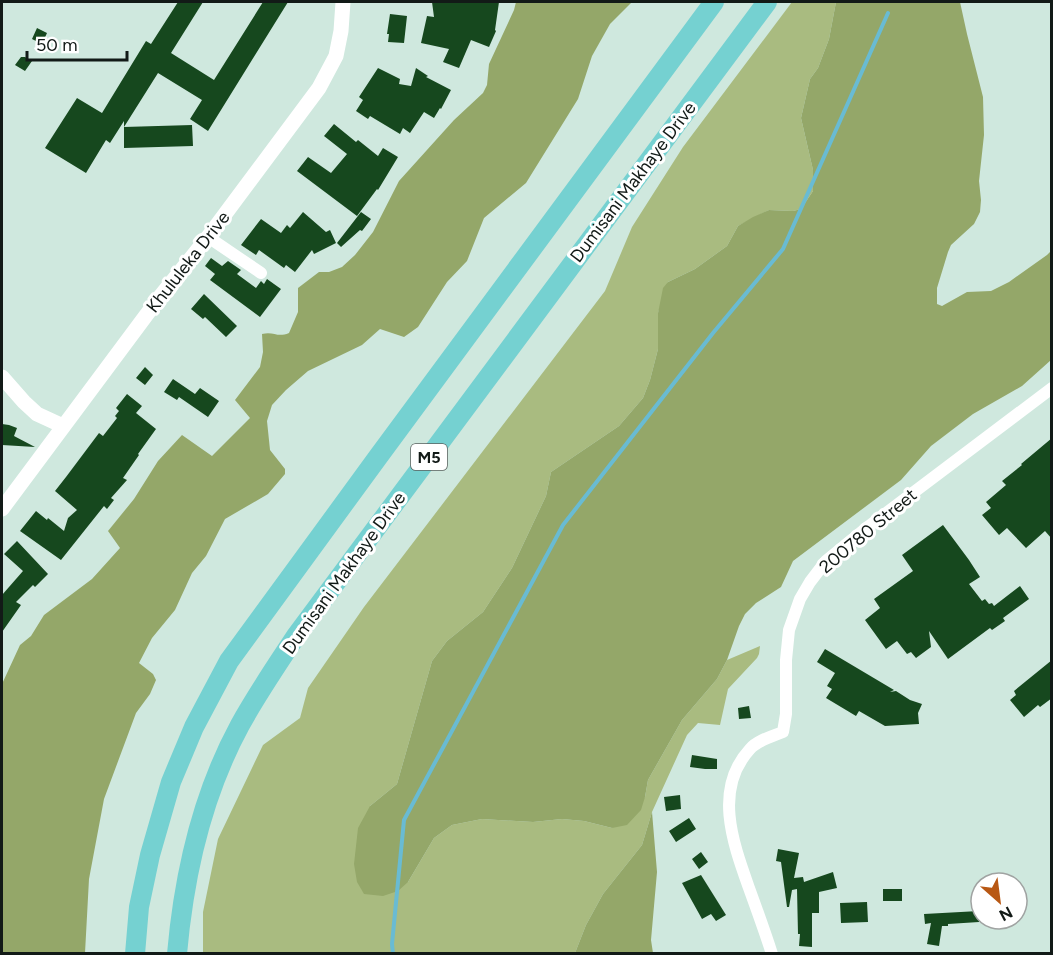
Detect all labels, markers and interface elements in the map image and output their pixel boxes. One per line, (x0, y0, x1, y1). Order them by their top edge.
scale bar (27, 24, 128, 62)
text: 50 m (36, 34, 78, 56)
street label: Dumisani Makhaye Drive (565, 97, 701, 267)
street label: Khululeka Drive (142, 207, 235, 317)
road number: M5 (411, 444, 447, 470)
street label: 200780 Street (815, 484, 921, 578)
street label: Dumisani Makhaye Drive (278, 487, 410, 659)
north arrow (969, 871, 1029, 931)
text: N (996, 903, 1016, 925)

